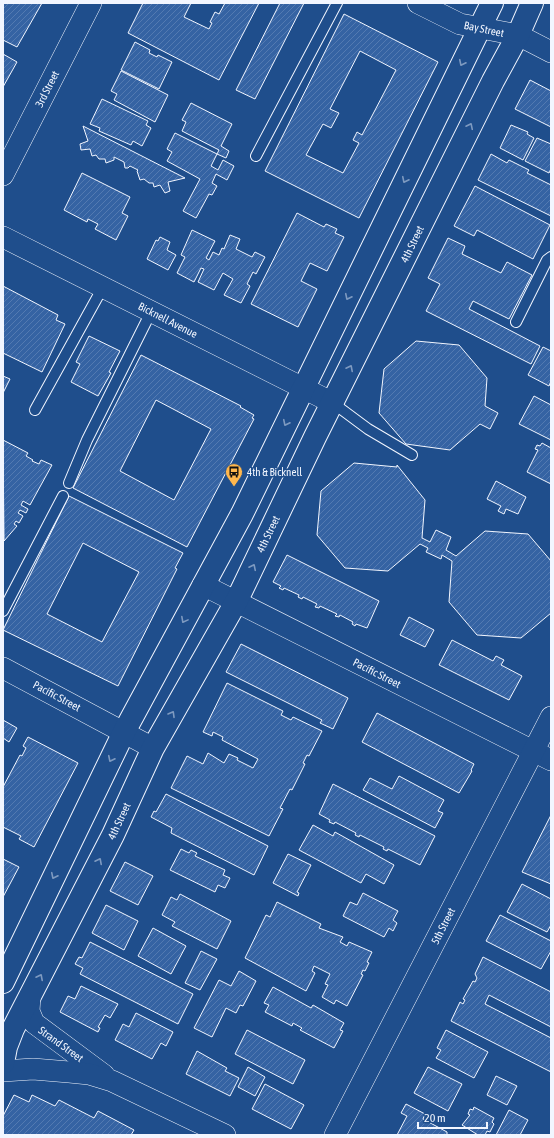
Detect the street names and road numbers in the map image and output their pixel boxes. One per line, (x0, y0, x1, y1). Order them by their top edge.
street label: Bay Street (463, 19, 505, 39)
street label: 3rd Street (33, 69, 61, 109)
street label: 4th Street (398, 224, 426, 264)
street label: Bicknell Avenue (136, 300, 200, 340)
street label: 4th Street (254, 514, 282, 554)
street label: Pacific Street (351, 656, 403, 690)
street label: Pacific Street (31, 678, 83, 714)
street label: 4th Street (105, 801, 133, 841)
street label: 5th Street (429, 906, 457, 946)
street label: Strand Street (36, 1024, 86, 1064)

